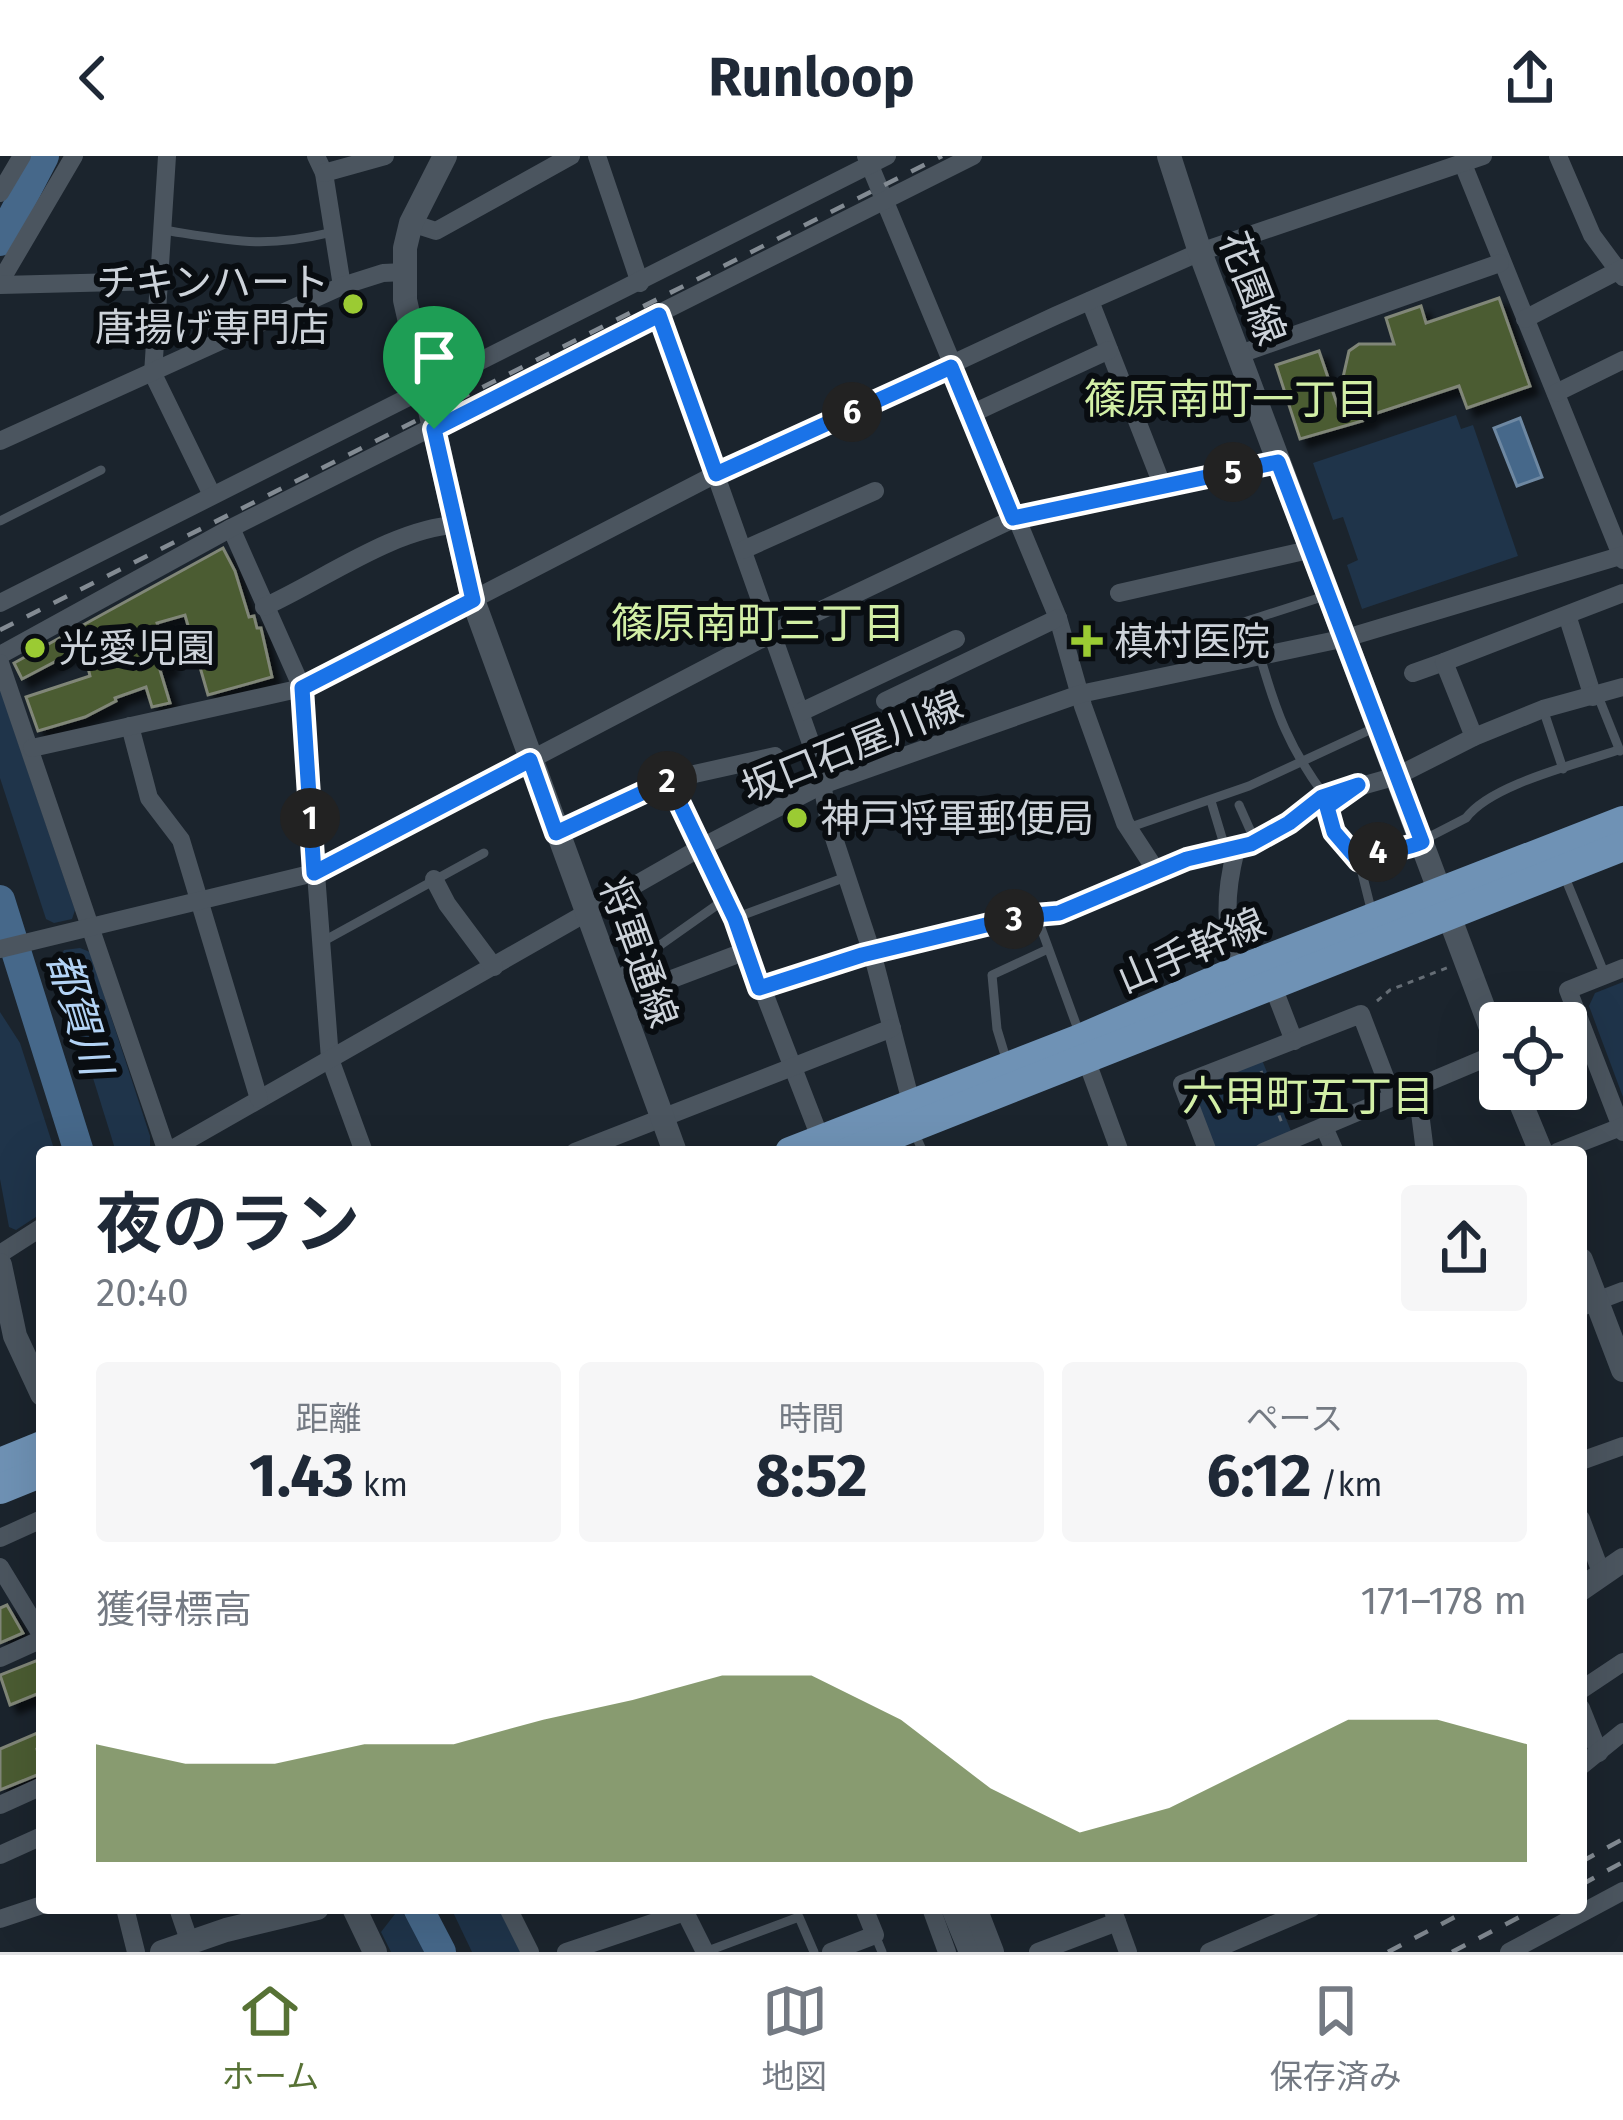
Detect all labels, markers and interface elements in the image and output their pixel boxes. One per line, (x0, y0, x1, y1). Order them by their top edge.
icon: back (60, 45, 126, 111)
icon: share (1497, 45, 1563, 111)
text: Runloop (708, 46, 915, 110)
street label: 花園線 (1210, 225, 1295, 351)
place label: チキンハート 唐揚げ専門店 (95, 260, 329, 351)
marker: チキンハート 唐揚げ専門店 (340, 291, 366, 317)
pin (383, 306, 485, 429)
icon: arrive (401, 324, 467, 390)
district label: 篠原南町一丁目 (1084, 375, 1378, 425)
pin: 6 (822, 382, 882, 442)
text: 6 (843, 392, 861, 432)
pin: 5 (1203, 442, 1263, 502)
text: 5 (1224, 452, 1242, 492)
district label: 篠原南町三丁目 (611, 599, 905, 649)
place label: 槙村医院 (1114, 619, 1270, 665)
marker: 槙村医院 (1071, 625, 1103, 657)
place label: 光愛児園 (59, 626, 215, 672)
marker: 光愛児園 (22, 635, 48, 661)
street label: 坂口石屋川線 (735, 682, 969, 812)
pin: 2 (637, 751, 697, 811)
text: 2 (658, 761, 676, 801)
pin: 1 (280, 788, 340, 848)
place label: 神戸将軍郵便局 (821, 796, 1094, 842)
text: 1 (302, 798, 318, 838)
marker: 神戸将軍郵便局 (784, 805, 810, 831)
pin: 4 (1348, 822, 1408, 882)
text: 4 (1369, 832, 1387, 872)
street label: 将軍通線 (590, 871, 686, 1034)
pin: 3 (984, 889, 1044, 949)
text: 3 (1005, 899, 1023, 939)
street label: 山手幹線 (1111, 899, 1272, 1003)
water label: 都賀川 (37, 946, 123, 1085)
map controls (1479, 1002, 1587, 1110)
button: locate (1479, 1002, 1587, 1110)
district label: 六甲町五丁目 (1182, 1072, 1434, 1122)
text: 夜のラン (96, 1185, 360, 1264)
button: share (1401, 1185, 1527, 1311)
text: 20:40 (96, 1270, 189, 1316)
text: 距離 (296, 1399, 362, 1439)
text: 時間 (779, 1399, 845, 1439)
text: ペース (1246, 1399, 1343, 1439)
text: 1.43 (249, 1440, 354, 1512)
text: 8:52 (755, 1440, 868, 1512)
text: 6:12 (1206, 1440, 1311, 1512)
text: km (354, 1465, 408, 1505)
text: /km (1311, 1465, 1383, 1505)
text: 171–178 m (1360, 1578, 1527, 1624)
text: 獲得標高 (96, 1587, 252, 1633)
tab: ホーム (221, 1978, 319, 2098)
tab: 地図 (762, 1978, 828, 2098)
tab: 保存済み (1270, 1978, 1402, 2098)

